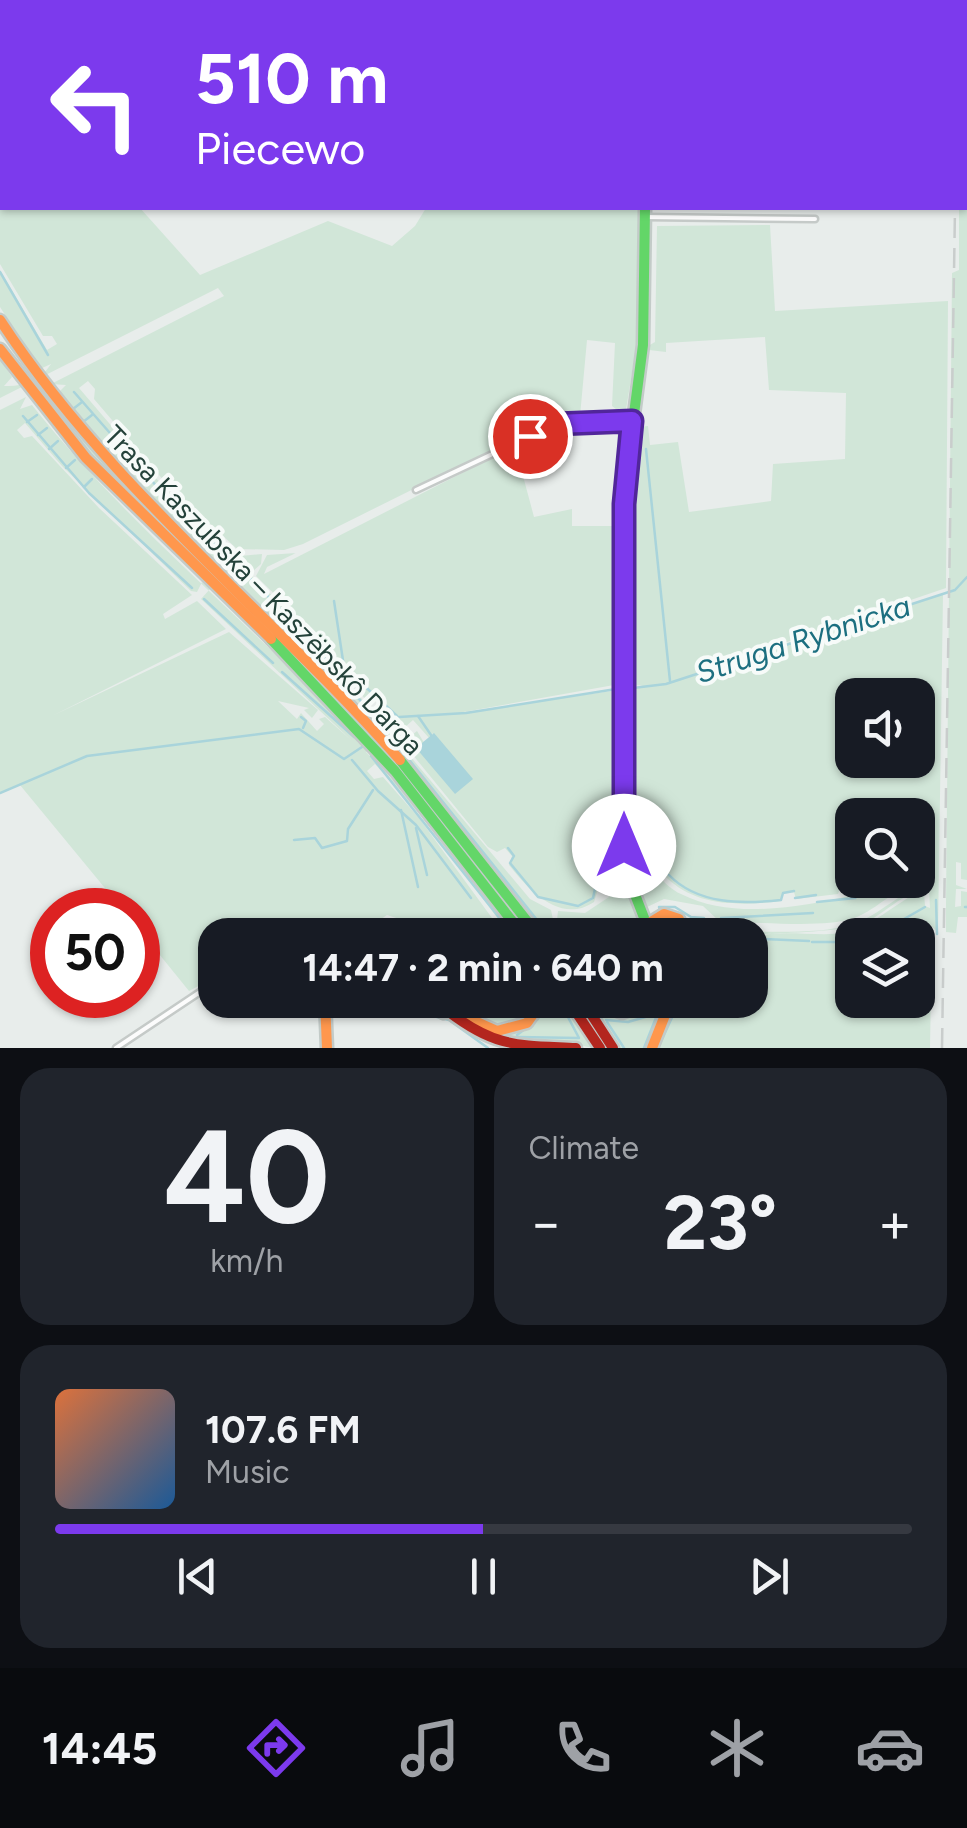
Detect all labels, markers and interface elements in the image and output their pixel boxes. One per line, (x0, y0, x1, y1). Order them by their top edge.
text: 510 m (195, 36, 388, 121)
icon: left (30, 40, 160, 170)
text: Piecewo (195, 121, 365, 175)
pin (488, 394, 573, 479)
icon: arrive (503, 409, 558, 464)
street label: Trasa Kaszubska – Kaszëbskô Darga (97, 418, 431, 762)
water label: Struga Rybnicka (691, 587, 915, 691)
map controls (835, 678, 935, 1018)
button: sound (835, 678, 935, 778)
position arrow (572, 794, 676, 898)
button: search (835, 798, 935, 898)
speed limit sign: 50 (30, 888, 160, 1018)
button: layers (835, 918, 935, 1018)
text: 14:47 · 2 min · 640 m (302, 945, 664, 991)
text: 40 (163, 1099, 330, 1255)
text: Climate (529, 1129, 639, 1167)
text: 23° (664, 1178, 777, 1268)
text: − (529, 1190, 563, 1256)
text: + (878, 1190, 912, 1256)
text: km/h (210, 1242, 283, 1280)
text: 107.6 FM (205, 1407, 361, 1453)
text: Music (205, 1453, 290, 1491)
icon: previous (170, 1549, 225, 1604)
icon: pause (456, 1549, 511, 1604)
icon: next (742, 1549, 797, 1604)
icon: directions (241, 1713, 311, 1783)
icon: music (395, 1713, 465, 1783)
icon: phone (548, 1713, 618, 1783)
icon: climate (702, 1713, 772, 1783)
icon: car (855, 1713, 925, 1783)
text: 14:45 (42, 1721, 157, 1775)

